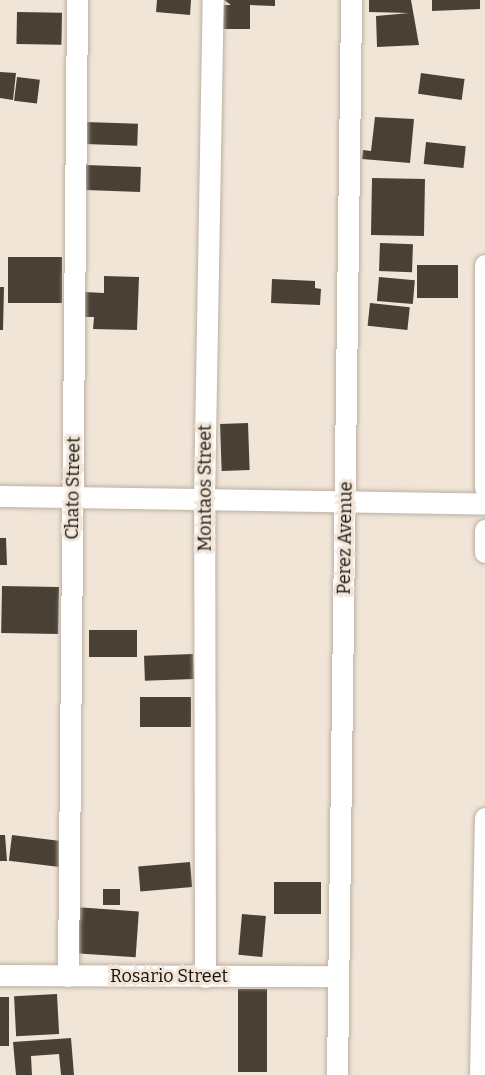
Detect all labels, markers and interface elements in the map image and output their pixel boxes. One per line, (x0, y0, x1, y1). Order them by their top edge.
street label: Montaos Street (194, 424, 216, 552)
street label: Chato Street (61, 436, 85, 540)
street label: Perez Avenue (333, 481, 357, 595)
street label: Rosario Street (110, 965, 228, 987)

